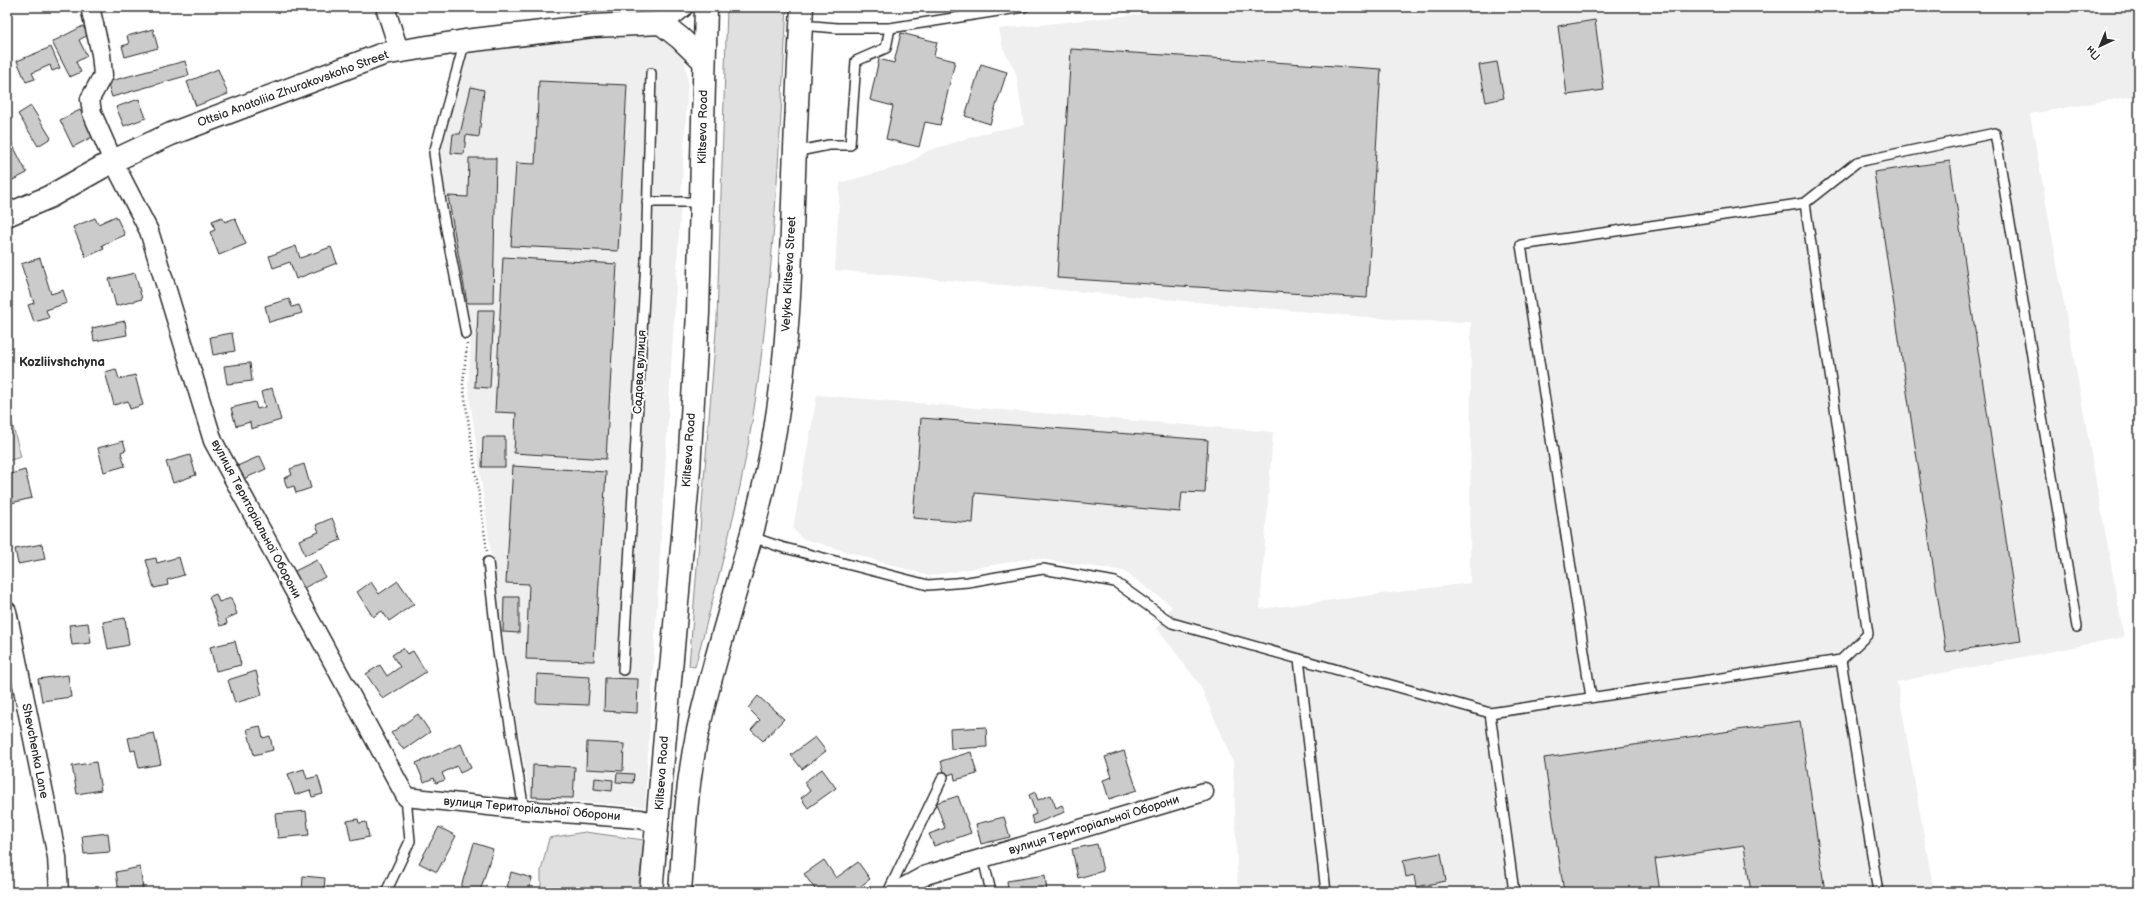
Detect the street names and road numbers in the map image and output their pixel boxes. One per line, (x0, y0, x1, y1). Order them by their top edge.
street label: Ottsia Anatoliia Zhurakovskoho Street (196, 47, 391, 131)
street label: Kiltseva Road (695, 90, 711, 164)
street label: Velyka Kiltseva Street (778, 216, 800, 332)
street label: Садова вулиця (630, 329, 650, 415)
street label: Kiltseva Road (679, 412, 699, 488)
street label: вулиця Територіальної Оборони (208, 437, 304, 601)
street label: Shevchenka Lane (18, 702, 52, 800)
street label: Kiltseva Road (652, 735, 672, 811)
street label: вулиця Територіальної Оборони (1007, 792, 1181, 858)
street label: вулиця Територіальної Оборони (443, 794, 621, 824)

